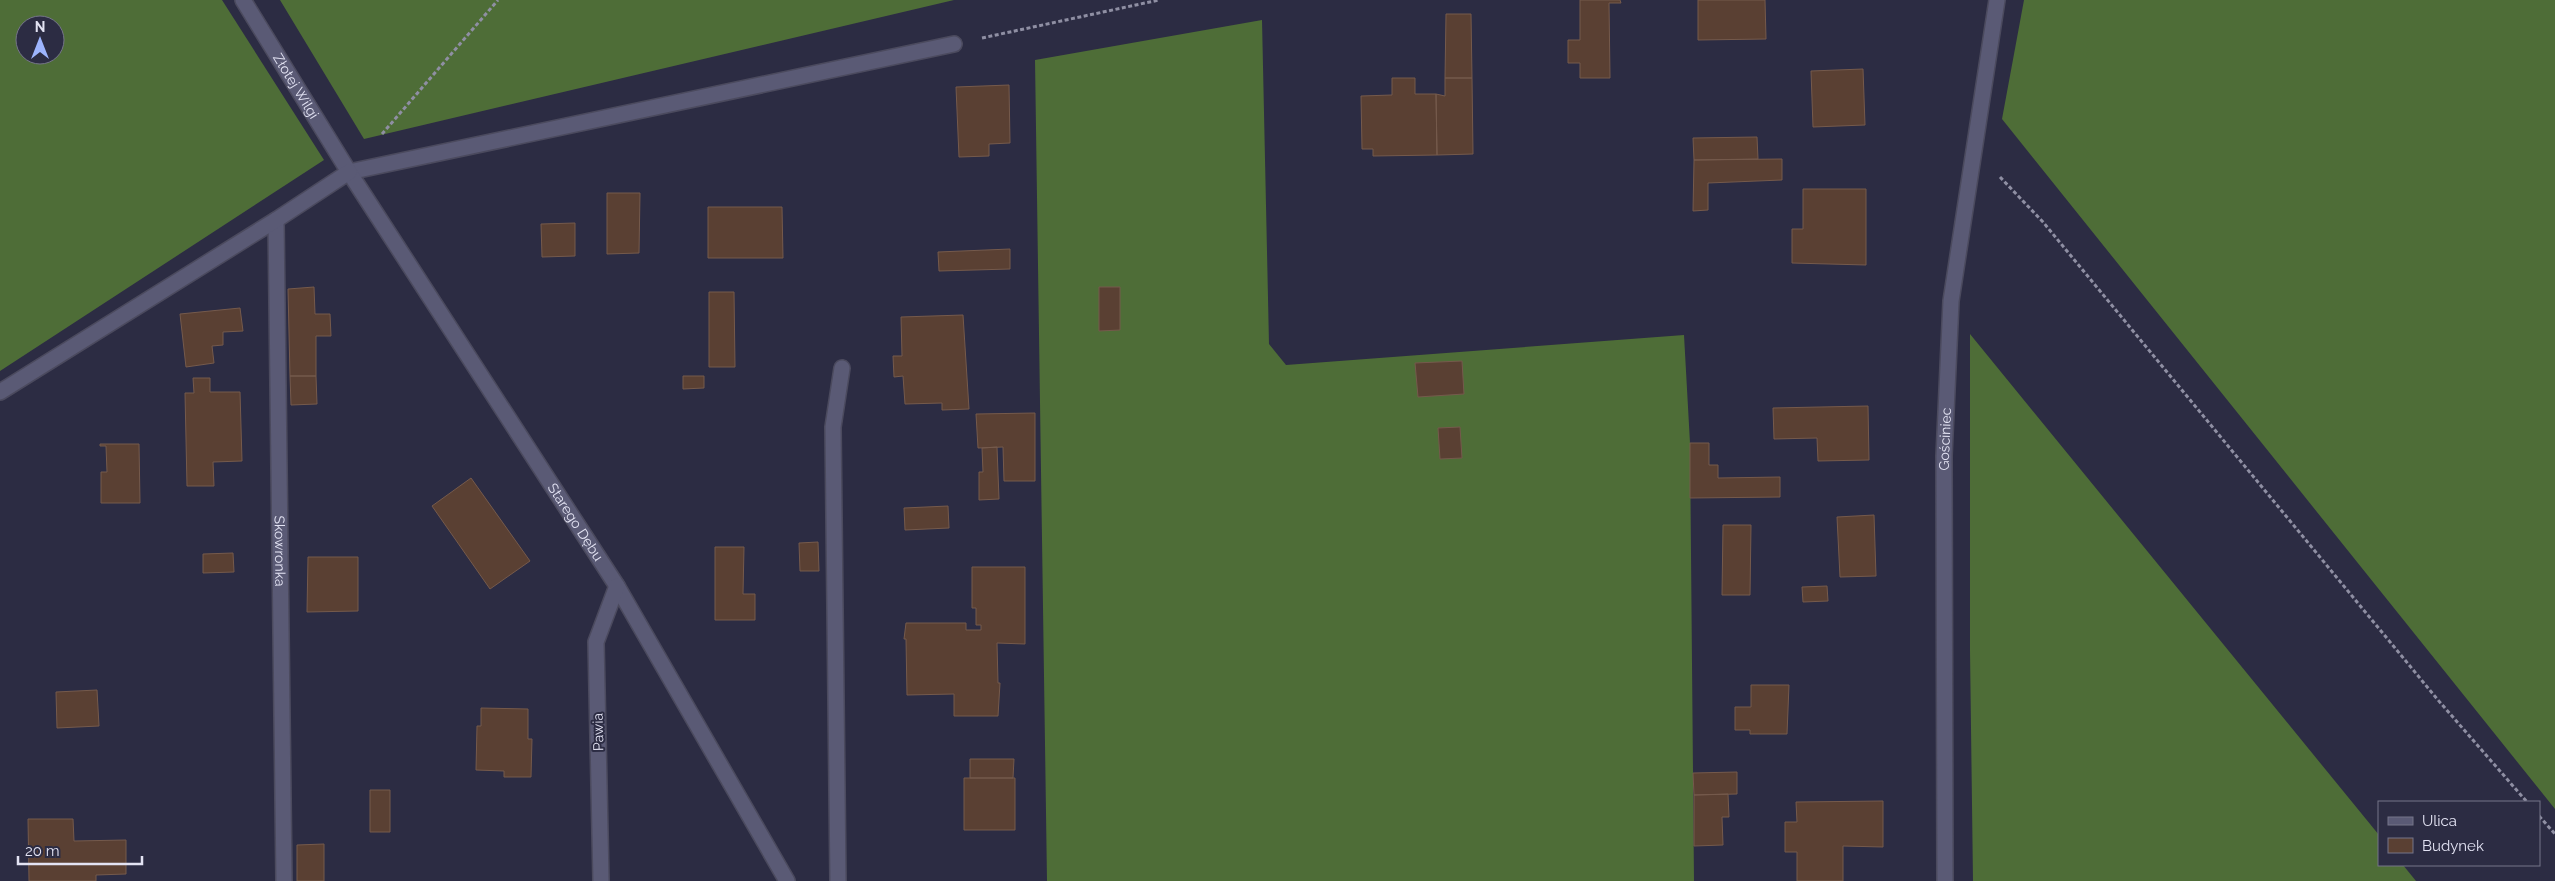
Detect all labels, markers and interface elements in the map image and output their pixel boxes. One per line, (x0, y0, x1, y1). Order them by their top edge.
north arrow (15, 15, 65, 65)
text: N (35, 19, 45, 35)
street label: Złotej Wilgi (270, 51, 322, 121)
street label: Gościniec (1936, 407, 1954, 471)
street label: Starego Dębu (545, 480, 607, 564)
street label: Skowronka (272, 515, 288, 587)
street label: Pawia (590, 713, 606, 751)
legend (2378, 801, 2540, 866)
text: Ulica (2422, 812, 2457, 830)
scale bar (18, 834, 141, 866)
text: Budynek (2422, 837, 2484, 855)
text: 20 m (25, 842, 60, 860)

